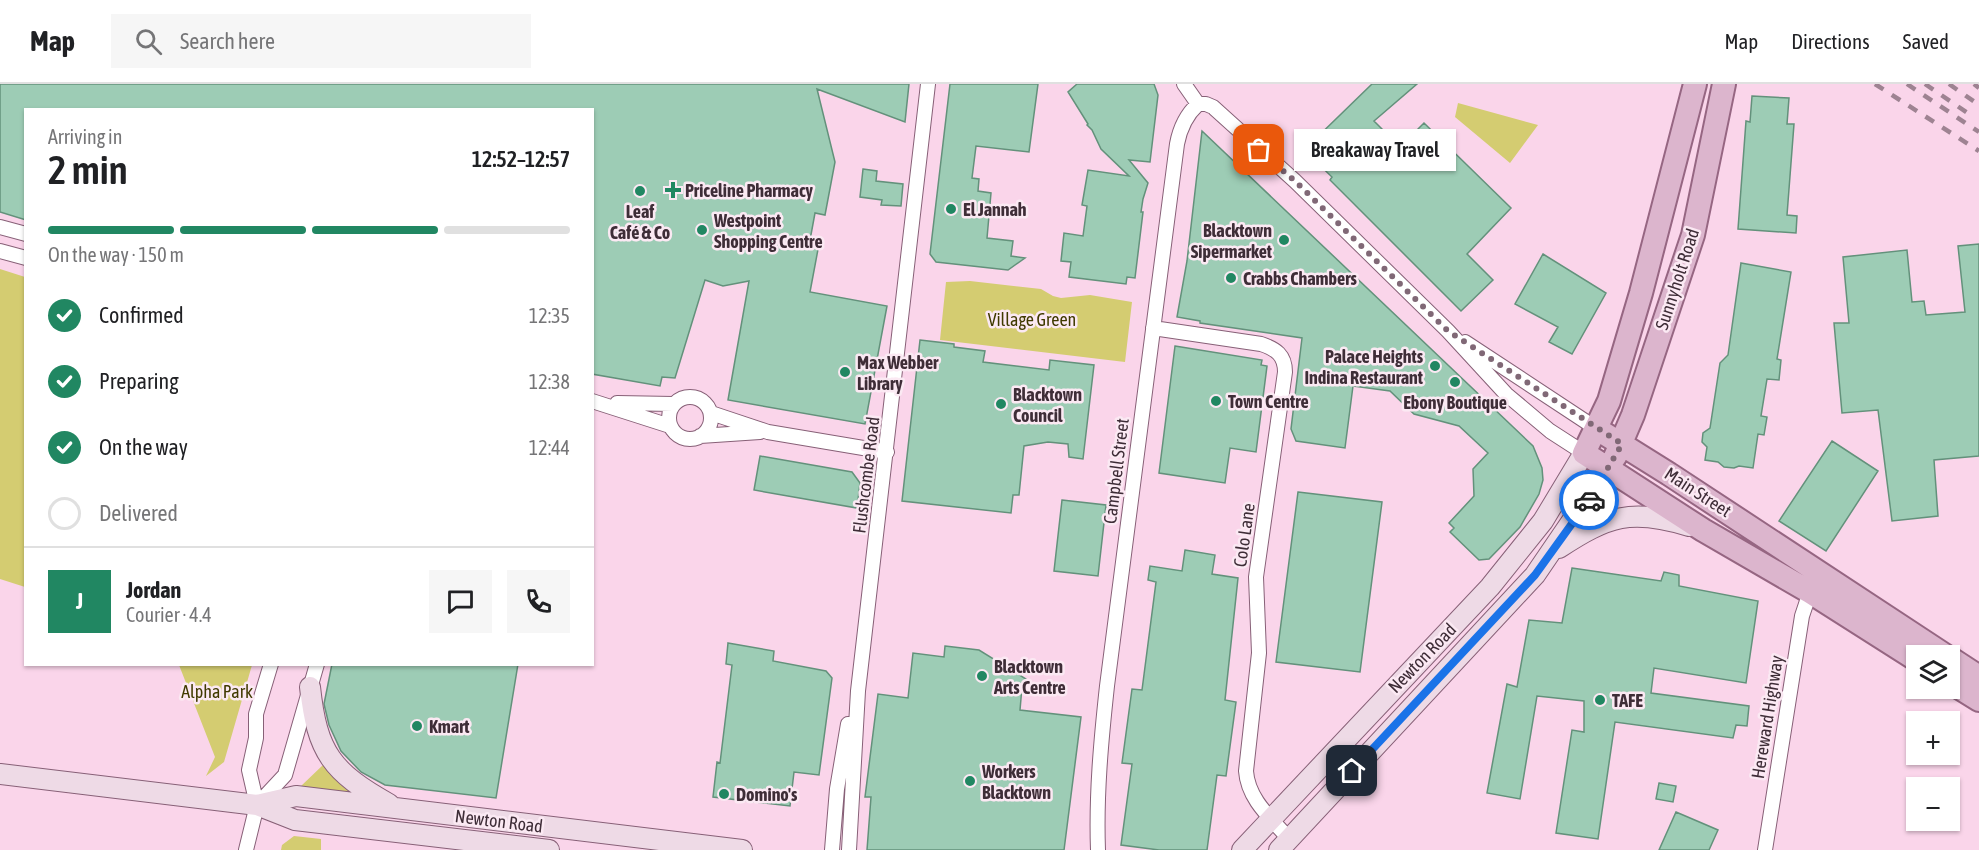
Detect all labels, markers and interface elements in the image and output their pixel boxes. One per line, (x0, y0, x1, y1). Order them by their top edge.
search box (111, 14, 531, 68)
text: Map (30, 25, 75, 57)
icon: search (132, 25, 165, 58)
text: Search here (180, 28, 275, 54)
text: Map (1724, 29, 1758, 53)
text: Directions (1791, 29, 1870, 53)
text: Saved (1903, 29, 1949, 53)
pin (1233, 124, 1284, 175)
text: Arriving in (48, 125, 122, 148)
callout: Breakaway Travel (1295, 129, 1457, 171)
icon: bag (1242, 133, 1275, 166)
text: Breakaway Travel (1311, 138, 1439, 161)
text: 12:52–12:57 (472, 146, 570, 172)
text: 2 min (48, 148, 128, 192)
place label: Priceline Pharmacy (685, 180, 814, 201)
marker: Priceline Pharmacy (666, 183, 680, 197)
marker: Leaf Café & Co (633, 184, 647, 198)
place label: El Jannah (963, 199, 1027, 220)
place label: Leaf Café & Co (610, 201, 670, 243)
marker: El Jannah (944, 202, 958, 216)
place label: Westpoint Shopping Centre (713, 210, 823, 252)
place label: Blacktown Sipermarket (1191, 220, 1273, 262)
marker: Westpoint Shopping Centre (695, 223, 709, 237)
street label: Sunnyholt Road (1651, 226, 1703, 332)
marker: Blacktown Sipermarket (1277, 233, 1291, 247)
text: On the way · 150 m (48, 243, 184, 266)
place label: Crabbs Chambers (1243, 268, 1357, 289)
marker: Crabbs Chambers (1224, 271, 1238, 285)
icon: check (48, 299, 81, 332)
text: Confirmed (99, 302, 184, 328)
text: 12:35 (529, 304, 570, 327)
park label: Village Green (988, 309, 1076, 330)
place label: Palace Heights Indina Restaurant (1304, 346, 1424, 388)
place label: Max Webber Library (857, 352, 939, 394)
marker: Palace Heights Indina Restaurant (1428, 359, 1442, 373)
icon: check (48, 365, 81, 398)
marker: Max Webber Library (838, 365, 852, 379)
text: Preparing (99, 368, 179, 394)
text: 12:38 (529, 370, 570, 393)
marker: Ebony Boutique (1448, 375, 1462, 389)
place label: Blacktown Council (1013, 384, 1082, 426)
place label: Town Centre (1228, 391, 1309, 412)
place label: Ebony Boutique (1403, 392, 1507, 413)
marker: Town Centre (1209, 394, 1223, 408)
marker: Blacktown Council (994, 397, 1008, 411)
street label: Flushcombe Road (848, 415, 884, 535)
street label: Campbell Street (1099, 417, 1133, 525)
icon: check (48, 431, 81, 464)
text: On the way (99, 434, 188, 460)
text: 12:44 (529, 436, 570, 459)
street label: Main Street (1661, 463, 1735, 521)
courier (1559, 470, 1619, 530)
icon: car (1573, 484, 1606, 517)
text: Delivered (99, 500, 178, 526)
street label: Colo Lane (1229, 502, 1259, 568)
button: chat (429, 570, 492, 633)
button: phone (507, 570, 570, 633)
text: Jordan (126, 577, 181, 603)
text: J (76, 588, 83, 614)
text: Courier · 4.4 (126, 603, 212, 626)
street label: Newton Road (1384, 619, 1460, 697)
map controls (1906, 645, 1960, 831)
button: layers (1906, 645, 1960, 699)
street label: Hereward Highway (1747, 654, 1787, 780)
place label: Blacktown Arts Centre (993, 656, 1066, 698)
marker: Blacktown Arts Centre (975, 669, 989, 683)
park label: Alpha Park (181, 681, 253, 702)
place label: TAFE (1612, 690, 1643, 711)
marker: TAFE (1593, 693, 1607, 707)
button: + (1906, 711, 1960, 765)
place label: Kmart (429, 716, 470, 737)
marker: Kmart (410, 719, 424, 733)
pin (1326, 745, 1377, 796)
icon: home (1335, 754, 1368, 787)
place label: Workers Blacktown (981, 761, 1051, 803)
marker: Workers Blacktown (963, 774, 977, 788)
button: − (1906, 777, 1960, 831)
place label: Domino's (736, 784, 798, 805)
marker: Domino's (717, 787, 731, 801)
street label: Newton Road (454, 805, 544, 837)

